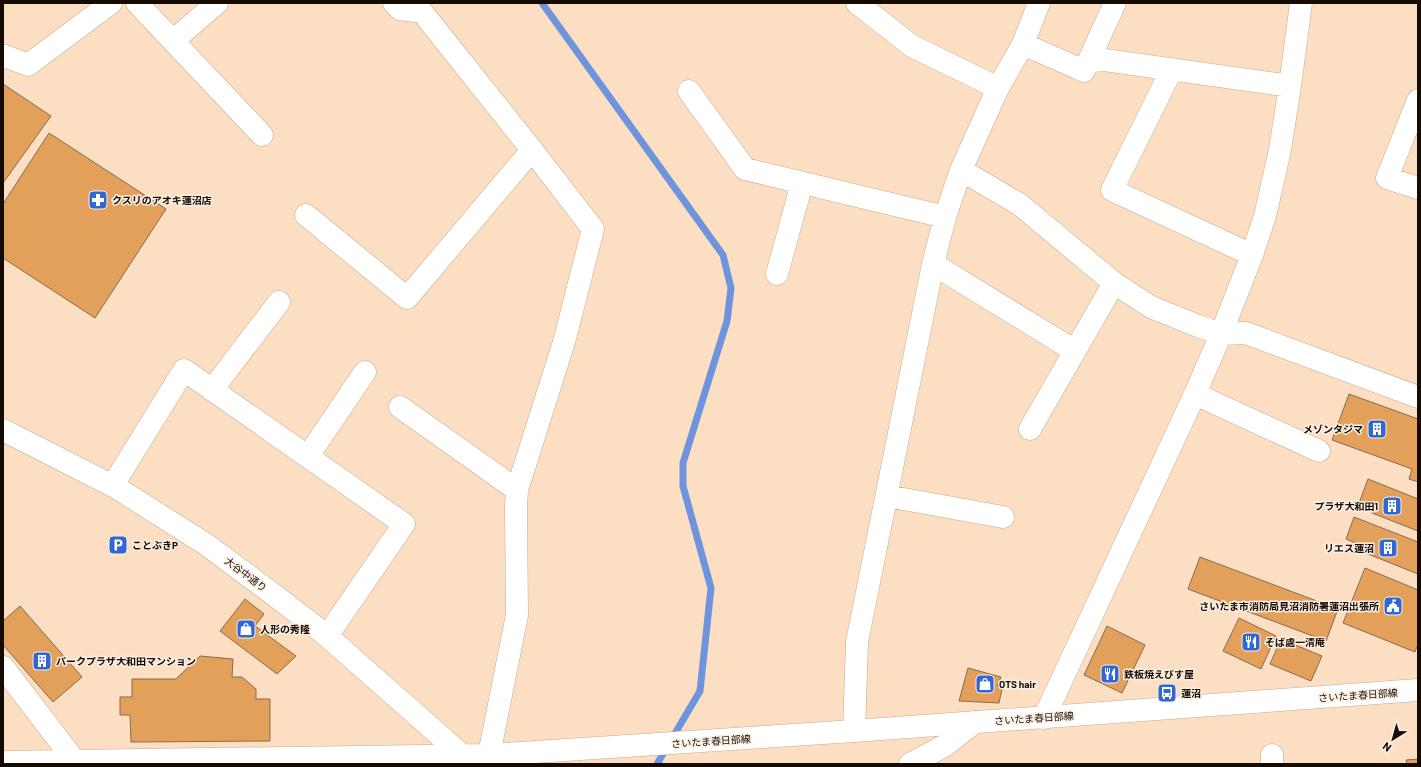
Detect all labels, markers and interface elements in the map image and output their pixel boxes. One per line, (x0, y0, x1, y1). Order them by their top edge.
pharmacy icon: クスリのアオキ蓮沼店 (87, 189, 109, 211)
place label: クスリのアオキ蓮沼店 (112, 194, 212, 206)
building icon: メゾンタジマ (1366, 418, 1388, 440)
place label: メゾンタジマ (1303, 423, 1363, 435)
building icon: プラザ大和田1 (1381, 495, 1403, 517)
place label: プラザ大和田1 (1314, 500, 1378, 512)
parking icon: ことぶきP (107, 534, 129, 556)
building icon: リエス蓮沼 (1377, 537, 1399, 559)
place label: ことぶきP (132, 539, 178, 551)
place label: リエス蓮沼 (1324, 542, 1374, 554)
street label: 大谷中通り (222, 554, 270, 594)
public building icon: さいたま市消防局見沼消防署蓮沼出張所 (1382, 595, 1404, 617)
place label: さいたま市消防局見沼消防署蓮沼出張所 (1199, 600, 1379, 612)
shop icon: 人形の秀隆 (235, 618, 257, 640)
place label: 人形の秀隆 (260, 623, 310, 635)
restaurant icon: そば處一清庵 (1240, 631, 1262, 653)
place label: そば處一清庵 (1265, 636, 1325, 648)
building icon: パークプラザ大和田マンション (31, 650, 53, 672)
place label: パークプラザ大和田マンション (56, 655, 196, 667)
restaurant icon: 鉄板焼えびす屋 (1099, 663, 1121, 685)
place label: 鉄板焼えびす屋 (1124, 668, 1194, 680)
shop icon: OTS hair (974, 673, 996, 695)
place label: OTS hair (999, 678, 1036, 690)
bus stop icon: 蓮沼 (1156, 682, 1178, 704)
street label: さいたま春日部線 (1318, 686, 1398, 704)
place label: 蓮沼 (1181, 687, 1201, 699)
street label: さいたま春日部線 (994, 709, 1074, 727)
north arrow (1373, 719, 1413, 759)
street label: さいたま春日部線 (671, 732, 751, 750)
text: N (1380, 740, 1394, 755)

